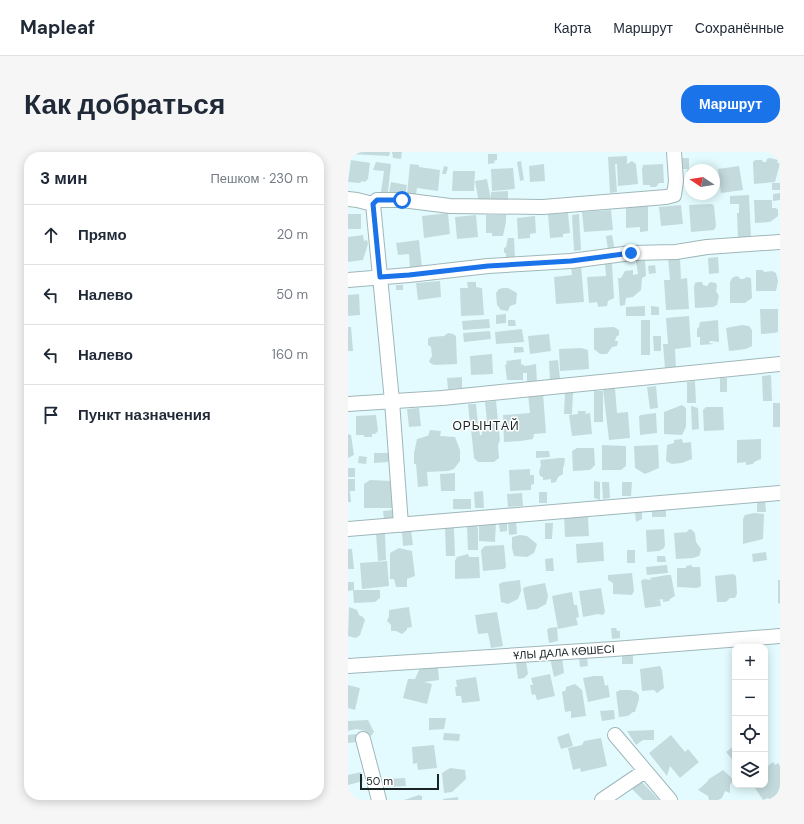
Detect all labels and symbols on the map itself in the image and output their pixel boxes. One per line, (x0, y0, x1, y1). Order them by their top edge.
north arrow (684, 164, 720, 200)
route start (393, 191, 411, 209)
route end (622, 244, 640, 262)
district label: ОРЫНТАЙ (452, 418, 520, 434)
street label: ҰЛЫ ДАЛА КӨШЕСІ (513, 641, 615, 663)
scale bar (360, 772, 439, 791)

